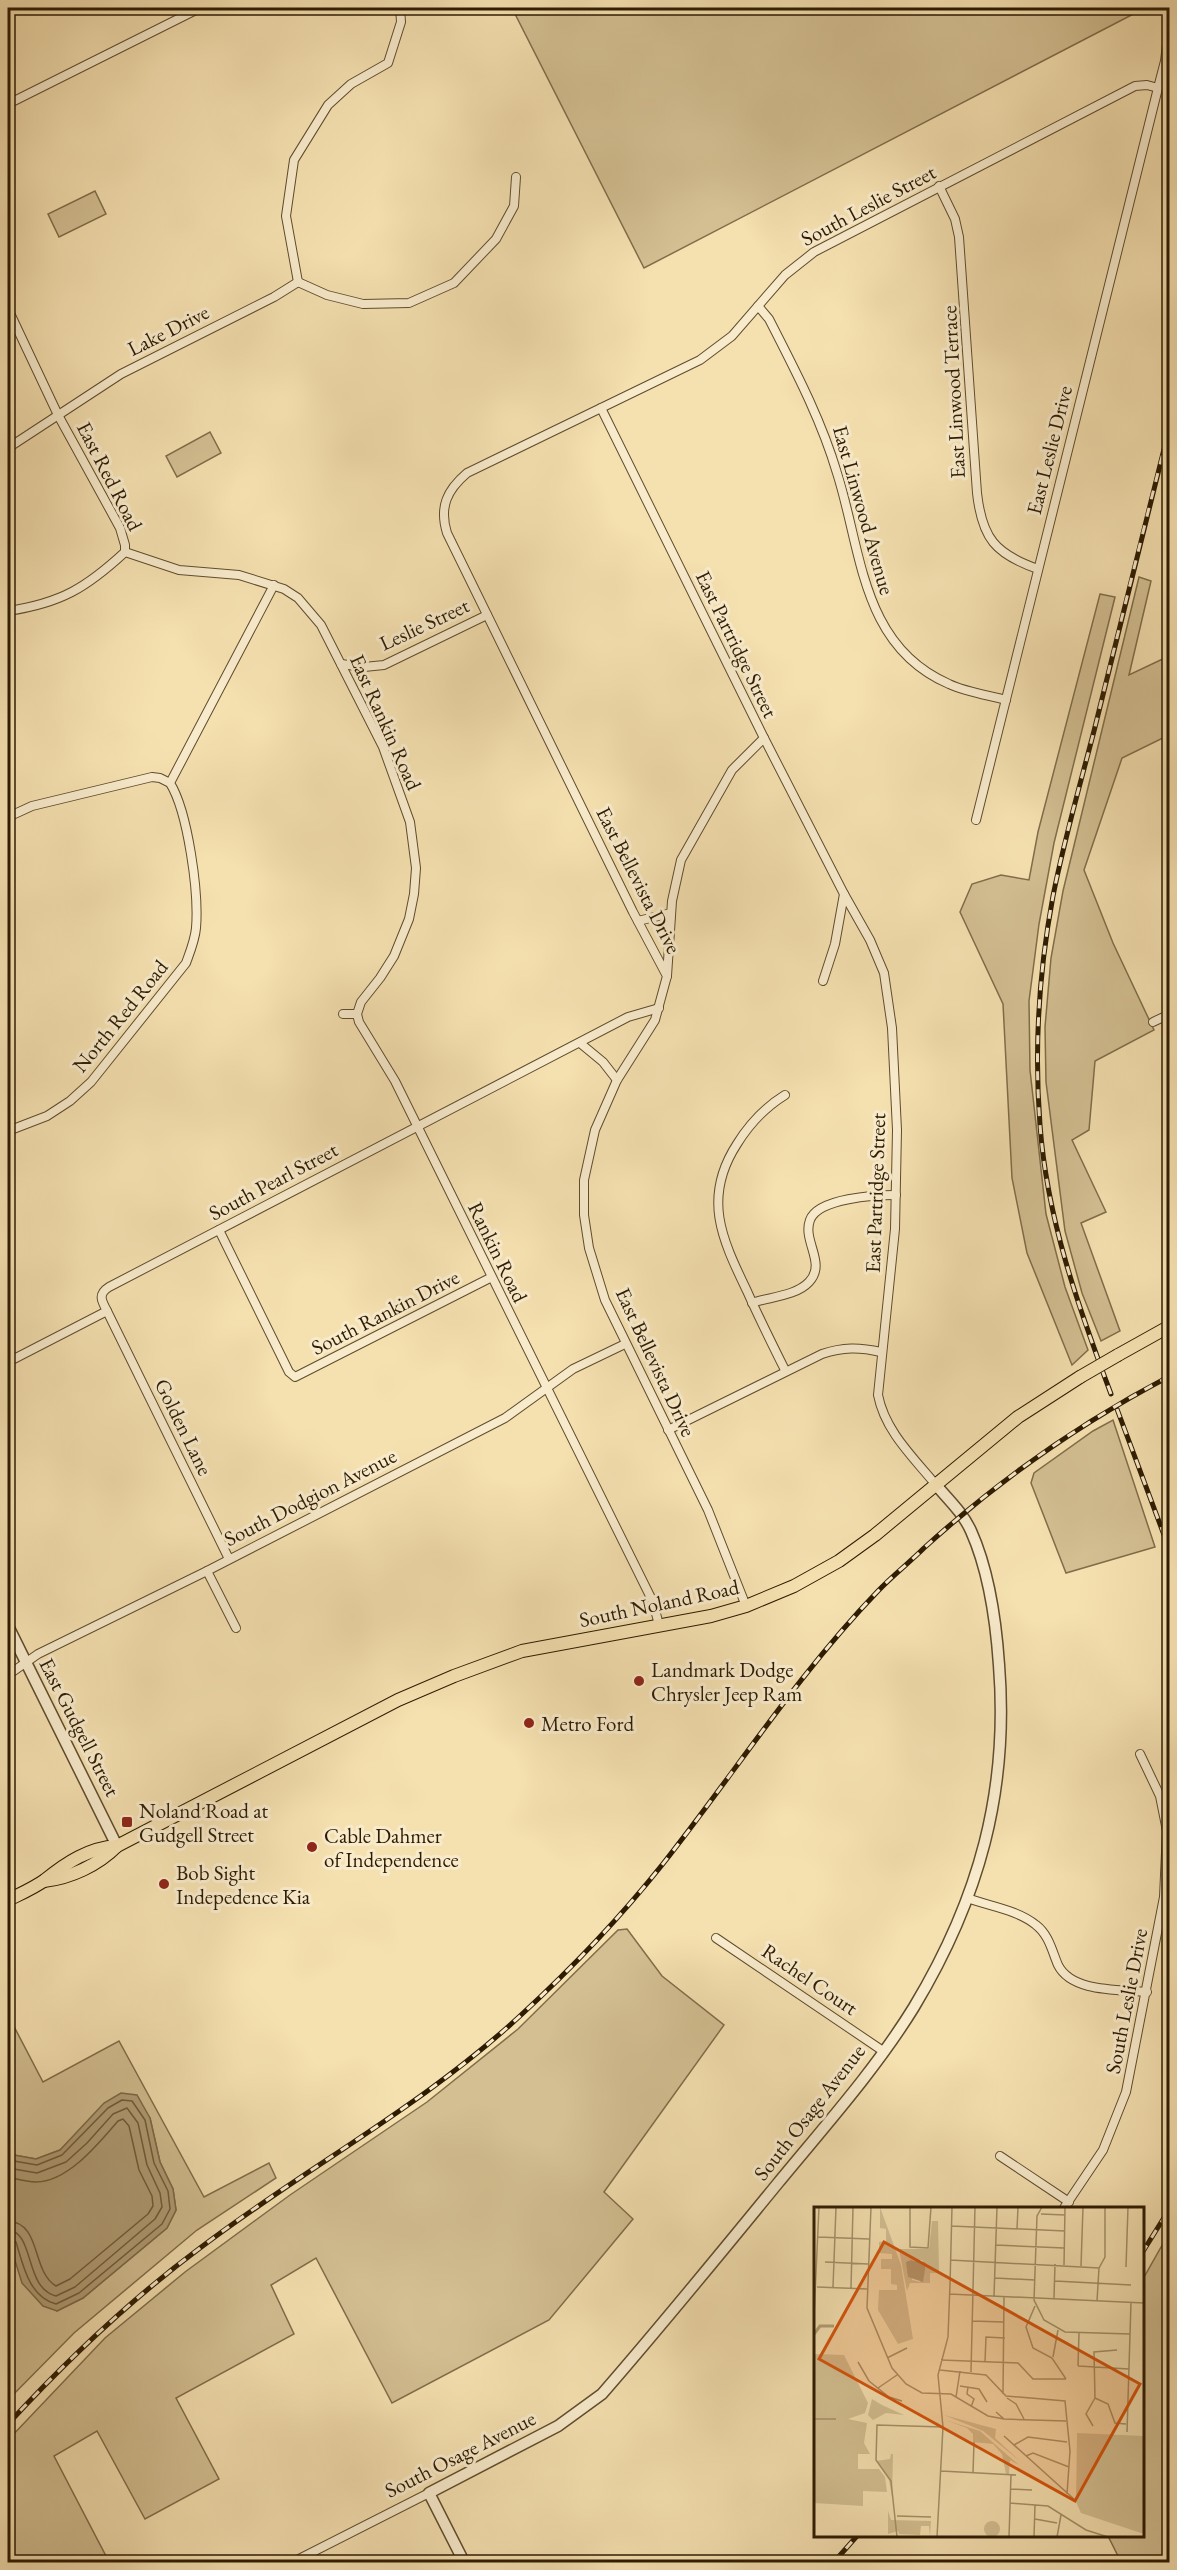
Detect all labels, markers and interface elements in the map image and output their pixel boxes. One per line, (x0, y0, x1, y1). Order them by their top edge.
street label: South Leslie Street (796, 158, 940, 252)
street label: Lake Drive (123, 298, 213, 362)
street label: East Linwood Terrace (935, 305, 971, 479)
street label: East Leslie Drive (1020, 383, 1078, 517)
street label: East Red Road (71, 417, 149, 535)
street label: East Linwood Avenue (827, 422, 901, 598)
street label: East Partridge Street (690, 566, 784, 722)
street label: Leslie Street (375, 591, 474, 657)
street label: East Rankin Road (344, 650, 428, 794)
street label: East Bellevista Drive (590, 802, 688, 958)
street label: North Red Road (66, 954, 174, 1078)
street label: East Partridge Street (859, 1112, 891, 1274)
street label: South Pearl Street (204, 1135, 343, 1226)
street label: Rankin Road (462, 1197, 534, 1307)
street label: South Rankin Drive (307, 1263, 463, 1361)
street label: East Bellevista Drive (610, 1283, 702, 1441)
street label: Golden Lane (149, 1374, 219, 1480)
street label: South Dodgion Avenue (219, 1442, 401, 1552)
street label: South Noland Road (577, 1573, 742, 1633)
street label: East Gudgell Street (33, 1653, 127, 1801)
place label: Landmark Dodge Chrysler Jeep Ram (651, 1656, 802, 1707)
marker: Landmark Dodge Chrysler Jeep Ram (632, 1674, 646, 1688)
place label: Metro Ford (541, 1710, 634, 1737)
marker: Metro Ford (522, 1716, 536, 1730)
place label: Noland Road at Gudgell Street (139, 1797, 269, 1848)
marker: Noland Road at Gudgell Street (120, 1815, 134, 1829)
place label: Cable Dahmer of Independence (324, 1822, 459, 1873)
marker: Cable Dahmer of Independence (305, 1840, 319, 1854)
place label: Bob Sight Indepedence Kia (176, 1859, 311, 1910)
marker: Bob Sight Indepedence Kia (157, 1877, 171, 1891)
street label: South Leslie Drive (1099, 1926, 1153, 2076)
street label: Rachel Court (757, 1937, 864, 2021)
street label: South Osage Avenue (747, 2038, 871, 2186)
inset map (814, 2207, 1144, 2537)
street label: South Osage Avenue (380, 2404, 540, 2504)

